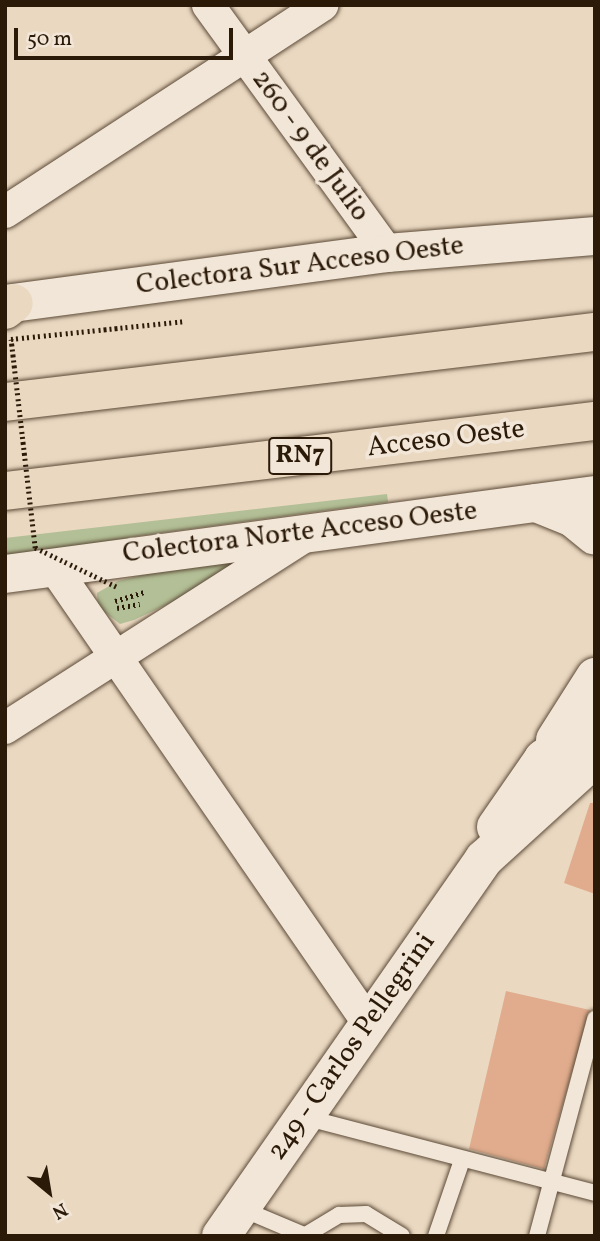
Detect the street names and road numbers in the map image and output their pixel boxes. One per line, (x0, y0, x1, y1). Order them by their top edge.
street label: 260 - 9 de Julio (243, 63, 377, 229)
street label: Colectora Sur Acceso Oeste (134, 229, 466, 303)
street label: Acceso Oeste (365, 413, 527, 465)
road number: RN7 (267, 433, 333, 478)
street label: Colectora Norte Acceso Oeste (121, 495, 479, 571)
street label: 249 - Carlos Pellegrini (261, 926, 443, 1168)

